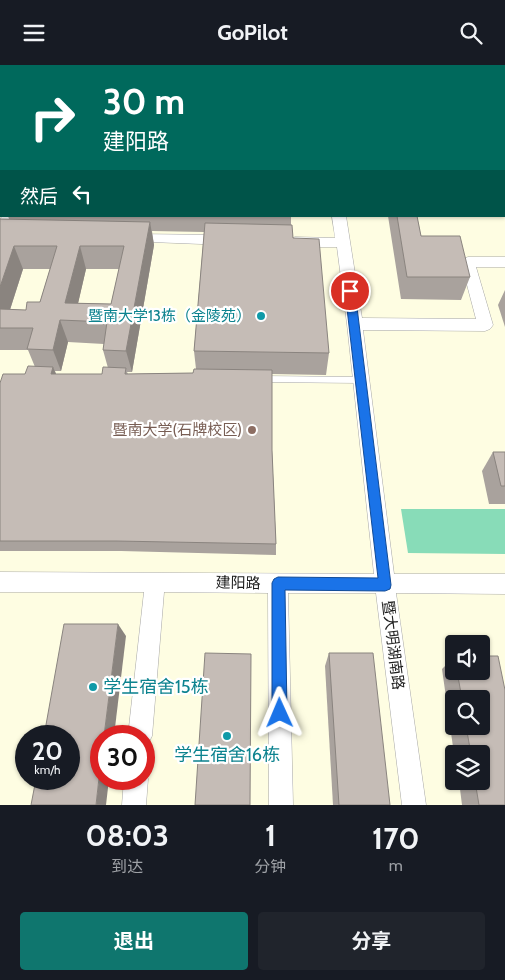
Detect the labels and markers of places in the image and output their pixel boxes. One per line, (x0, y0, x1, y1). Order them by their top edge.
pin (329, 270, 371, 312)
place label: 暨南大学13栋（金陵苑） (88, 307, 251, 325)
marker: 暨南大学13栋（金陵苑） (255, 310, 267, 322)
place label: 暨南大学(石牌校区) (113, 421, 242, 439)
marker: 暨南大学(石牌校区) (246, 424, 258, 436)
place label: 学生宿舍15栋 (103, 676, 209, 698)
marker: 学生宿舍15栋 (87, 681, 99, 693)
marker: 学生宿舍16栋 (221, 730, 233, 742)
place label: 学生宿舍16栋 (174, 744, 280, 766)

